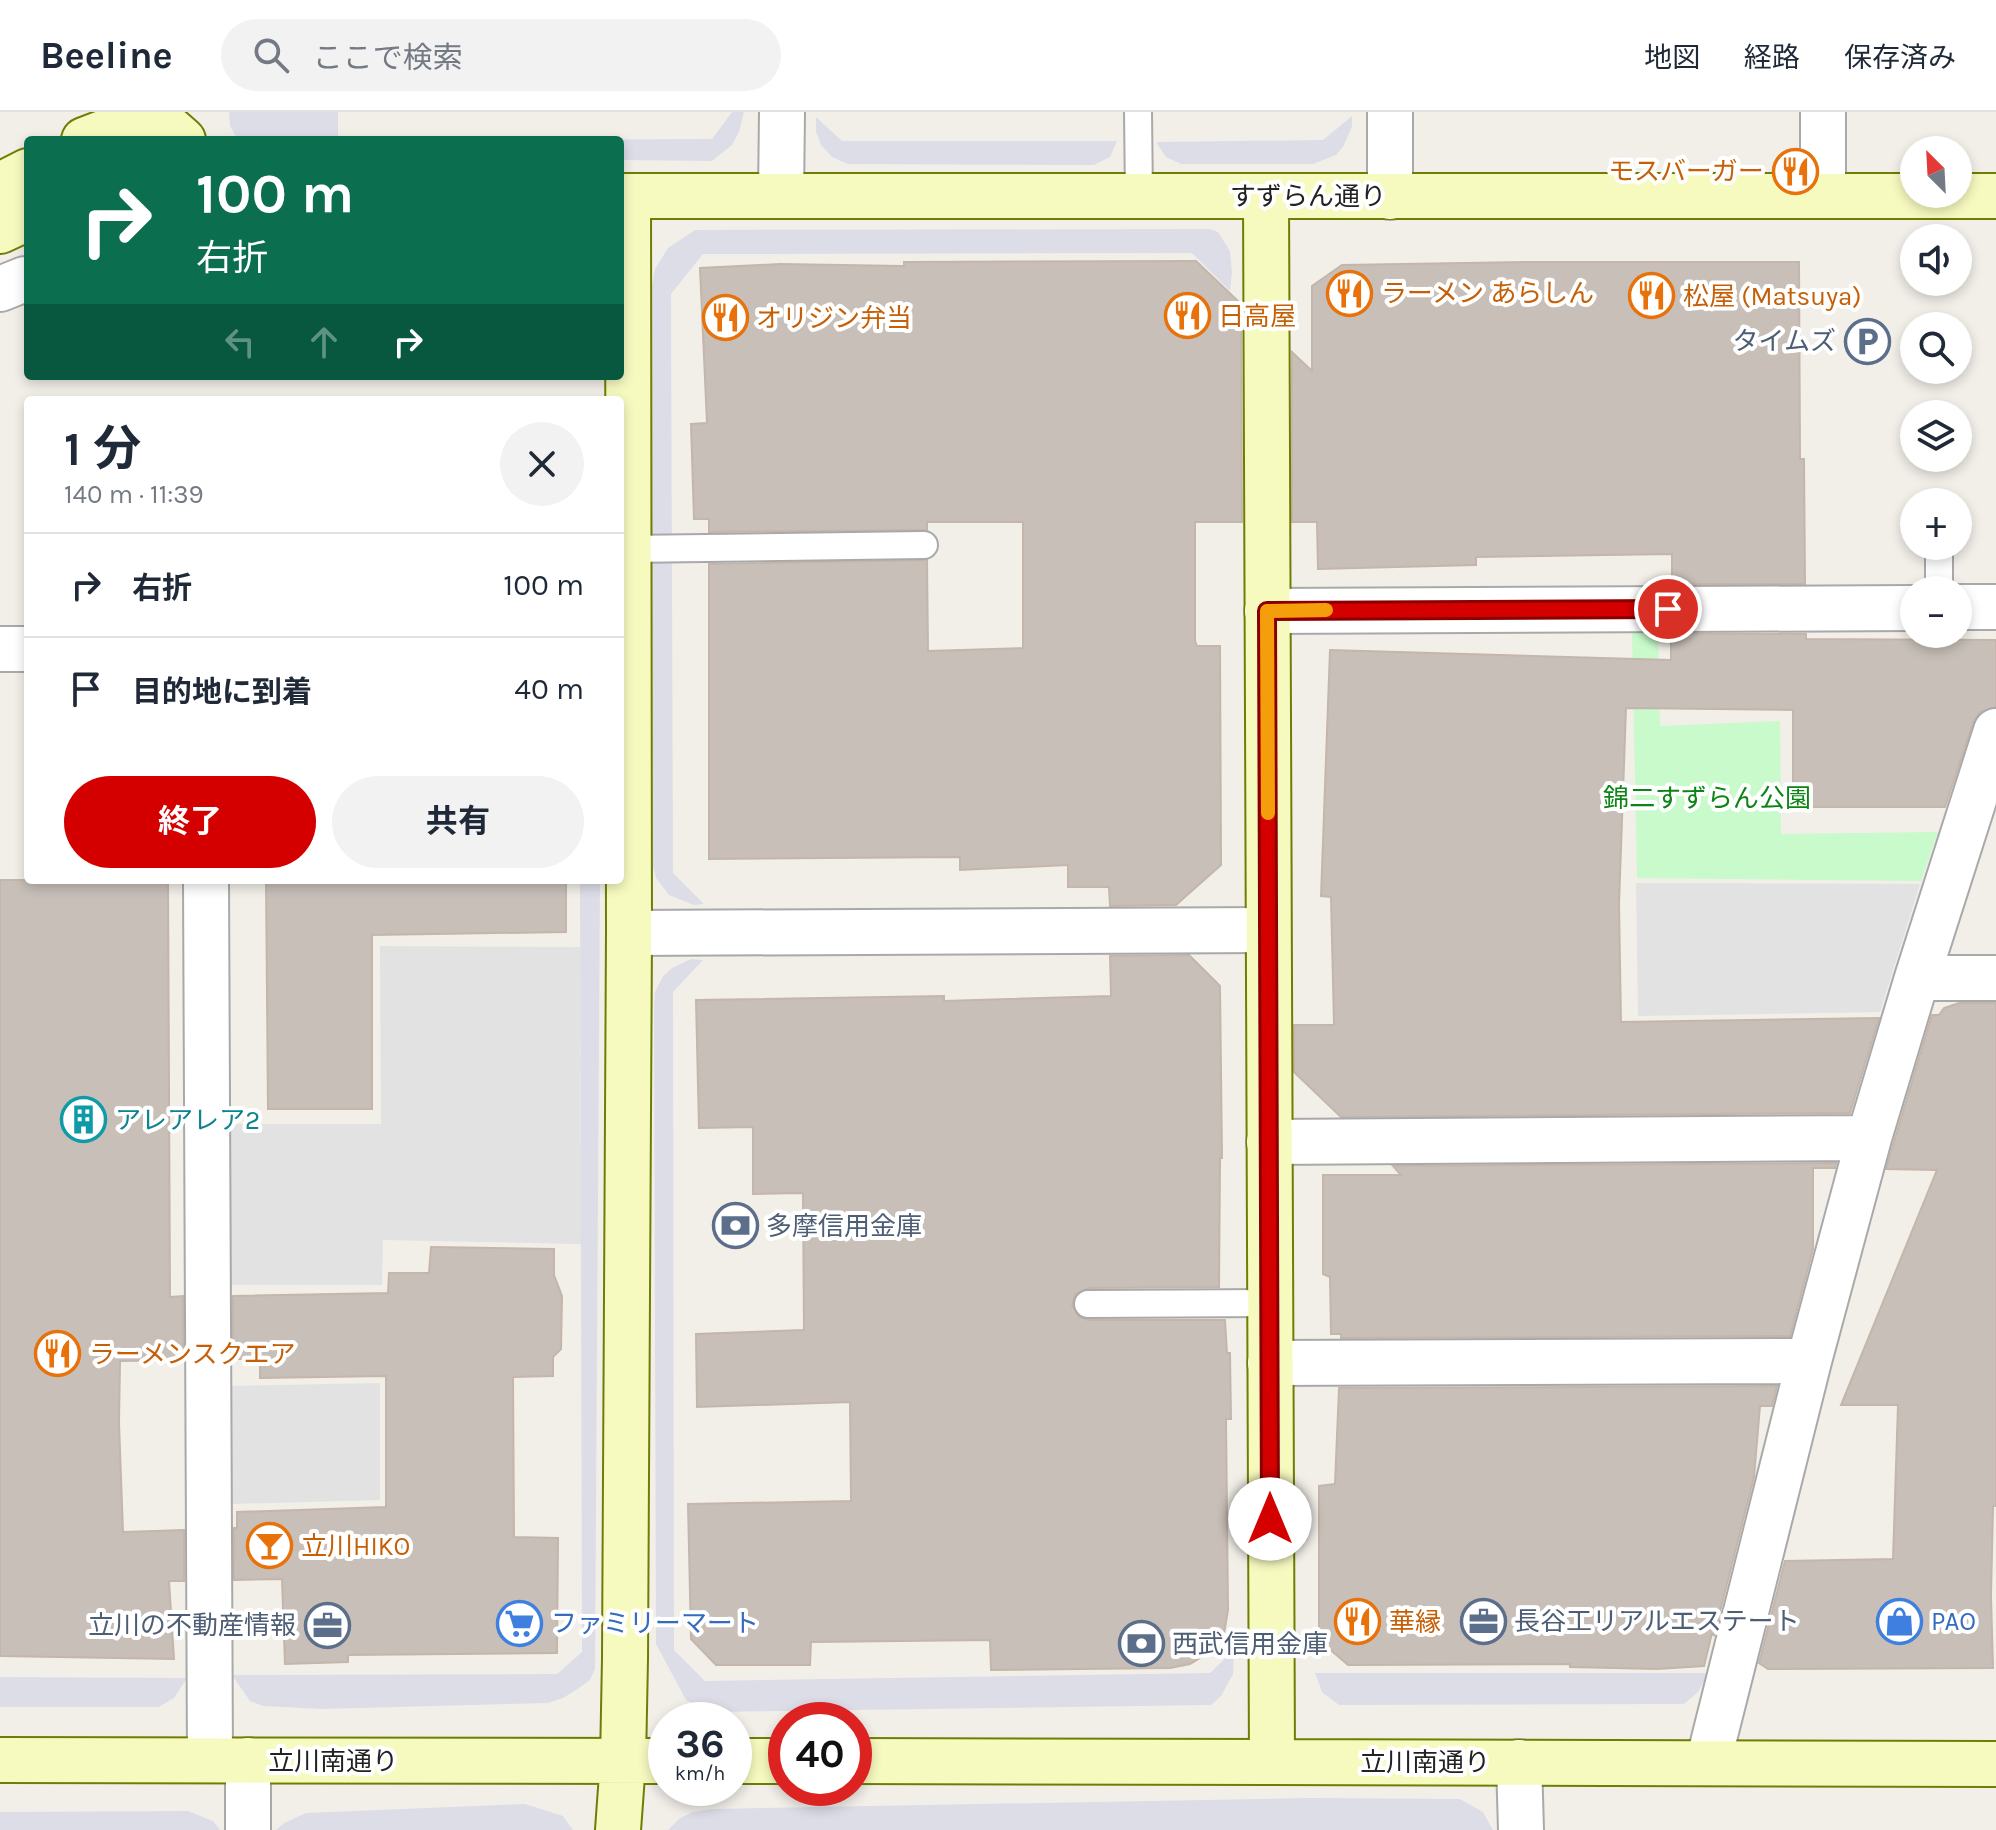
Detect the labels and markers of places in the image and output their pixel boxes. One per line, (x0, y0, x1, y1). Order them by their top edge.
restaurant icon: モスバーガー (1771, 147, 1819, 195)
place label: モスバーガー (1608, 156, 1764, 187)
restaurant icon: ラーメン あらしん (1326, 269, 1374, 317)
restaurant icon: 松屋 (Matsuya) (1628, 272, 1676, 320)
place label: ラーメン あらしん (1381, 278, 1594, 309)
place label: 松屋 (Matsuya) (1683, 281, 1862, 312)
restaurant icon: 日高屋 (1163, 292, 1211, 340)
restaurant icon: オリジン弁当 (701, 294, 749, 342)
place label: 日高屋 (1218, 301, 1296, 332)
place label: オリジン弁当 (756, 303, 912, 334)
parking icon: タイムズ (1843, 317, 1891, 365)
place label: タイムズ (1733, 326, 1836, 357)
pin (1634, 575, 1702, 643)
building icon: アレアレア2 (60, 1096, 108, 1144)
place label: アレアレア2 (115, 1105, 260, 1136)
bank icon: 多摩信用金庫 (711, 1202, 759, 1250)
place label: 多摩信用金庫 (766, 1211, 922, 1242)
restaurant icon: ラーメンスクエア (34, 1330, 82, 1378)
place label: ラーメンスクエア (89, 1339, 295, 1370)
bar icon: 立川HIKO (246, 1522, 294, 1570)
place label: 立川HIKO (301, 1531, 410, 1562)
office icon: 長谷工リアルエステート (1459, 1597, 1507, 1645)
shop icon: PAO (1876, 1597, 1924, 1645)
restaurant icon: 華縁 (1334, 1598, 1382, 1646)
supermarket icon: ファミリーマート (496, 1599, 544, 1647)
office icon: 立川の不動産情報 (303, 1601, 351, 1649)
place label: 長谷工リアルエステート (1514, 1606, 1800, 1637)
place label: PAO (1931, 1606, 1976, 1637)
place label: 華縁 (1389, 1607, 1441, 1638)
place label: ファミリーマート (551, 1608, 759, 1639)
place label: 立川の不動産情報 (88, 1610, 296, 1641)
bank icon: 西武信用金庫 (1117, 1620, 1165, 1668)
place label: 西武信用金庫 (1172, 1629, 1328, 1660)

